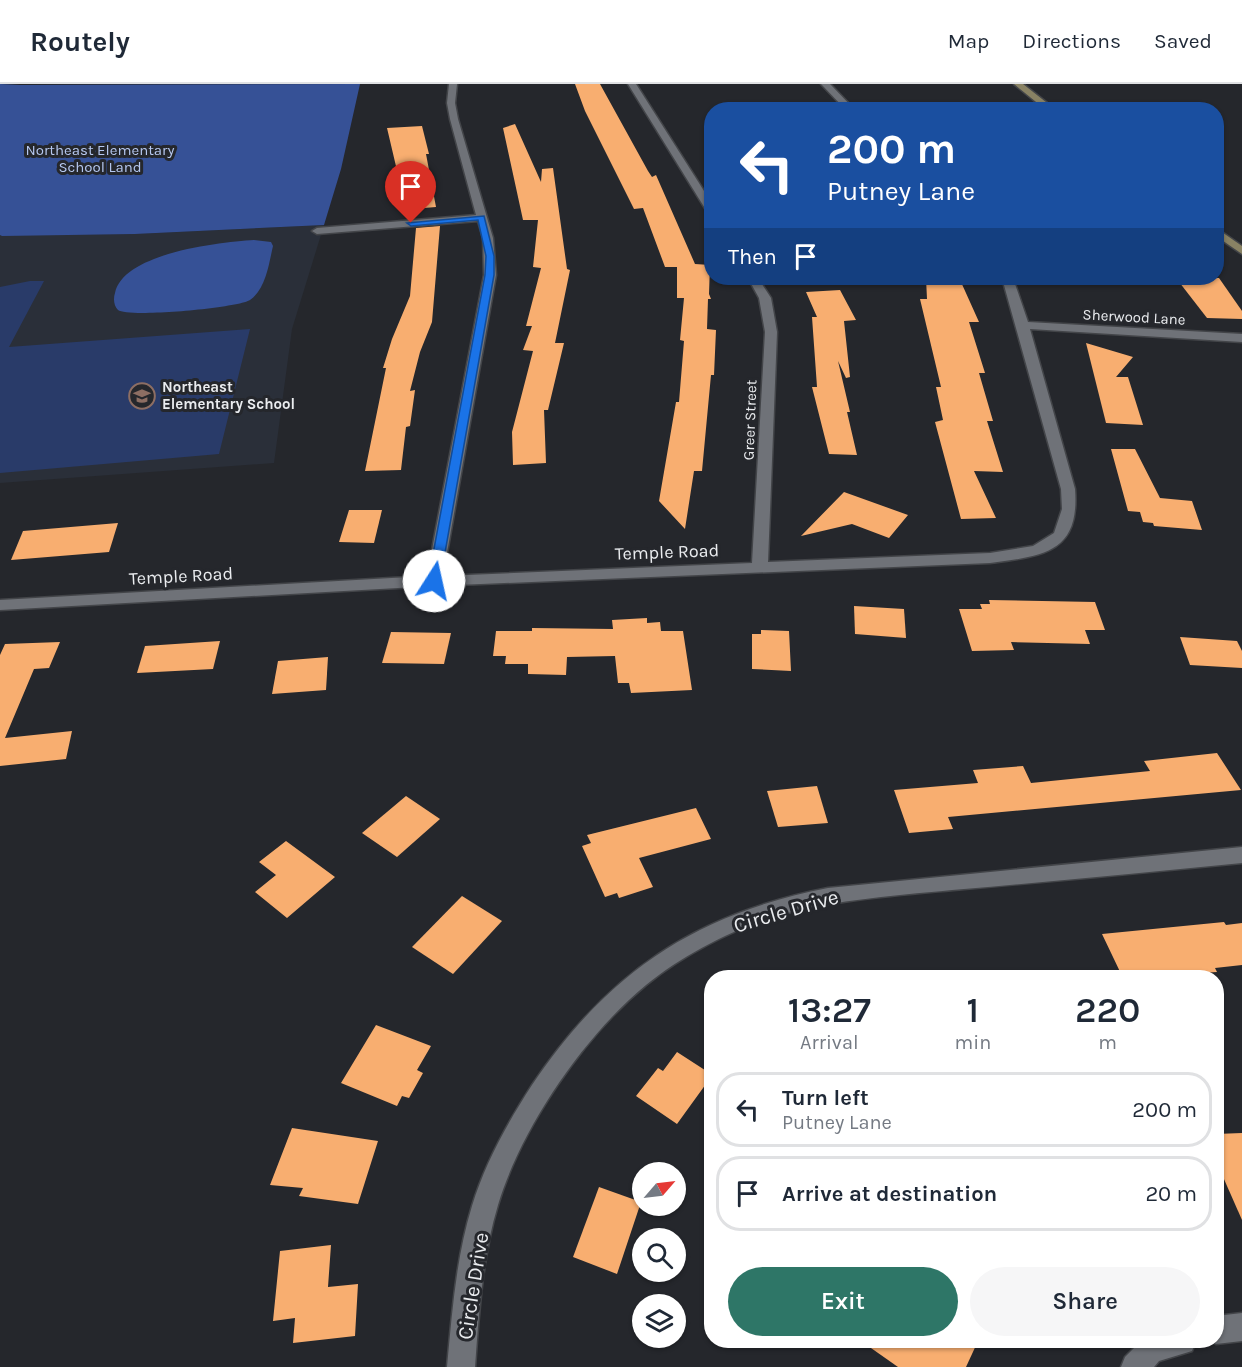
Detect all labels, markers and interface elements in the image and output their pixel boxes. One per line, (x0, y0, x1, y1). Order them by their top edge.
text: Routely (30, 25, 130, 58)
text: Map (948, 29, 989, 53)
text: Directions (1022, 29, 1121, 53)
text: Saved (1154, 29, 1212, 53)
text: 200 m (827, 124, 956, 174)
icon: left (728, 126, 806, 204)
park label: Northeast Elementary School Land (25, 141, 175, 176)
pin (385, 161, 436, 223)
icon: arrive (394, 170, 427, 203)
text: Putney Lane (827, 175, 975, 207)
icon: arrive (789, 240, 822, 273)
text: Then (728, 244, 777, 270)
street label: Sherwood Lane (1082, 305, 1186, 329)
place label: Northeast Elementary School (162, 378, 295, 413)
street label: Greer Street (740, 379, 760, 461)
school or university icon: Northeast Elementary School (127, 381, 157, 411)
street label: Temple Road (615, 539, 719, 565)
position arrow (402, 549, 466, 613)
street label: Temple Road (128, 562, 234, 590)
street label: Circle Drive (731, 885, 841, 937)
text: 13:27 (788, 989, 871, 1031)
text: 1 (967, 989, 979, 1031)
text: 220 (1075, 989, 1140, 1031)
text: Arrival (800, 1031, 859, 1054)
text: min (954, 1031, 991, 1054)
text: m (1098, 1031, 1117, 1054)
text: Turn left (782, 1085, 869, 1111)
icon: left (731, 1093, 764, 1126)
text: 200 m (1132, 1097, 1197, 1123)
text: Putney Lane (782, 1111, 892, 1134)
north arrow (632, 1162, 686, 1216)
map controls (632, 1162, 686, 1348)
icon: arrive (731, 1177, 764, 1210)
text: Arrive at destination (782, 1181, 997, 1207)
text: 20 m (1145, 1181, 1197, 1207)
button: search (632, 1228, 686, 1282)
street label: Circle Drive (453, 1231, 493, 1341)
button: Exit (728, 1267, 958, 1336)
button: Share (970, 1267, 1200, 1336)
button: layers (632, 1294, 686, 1348)

